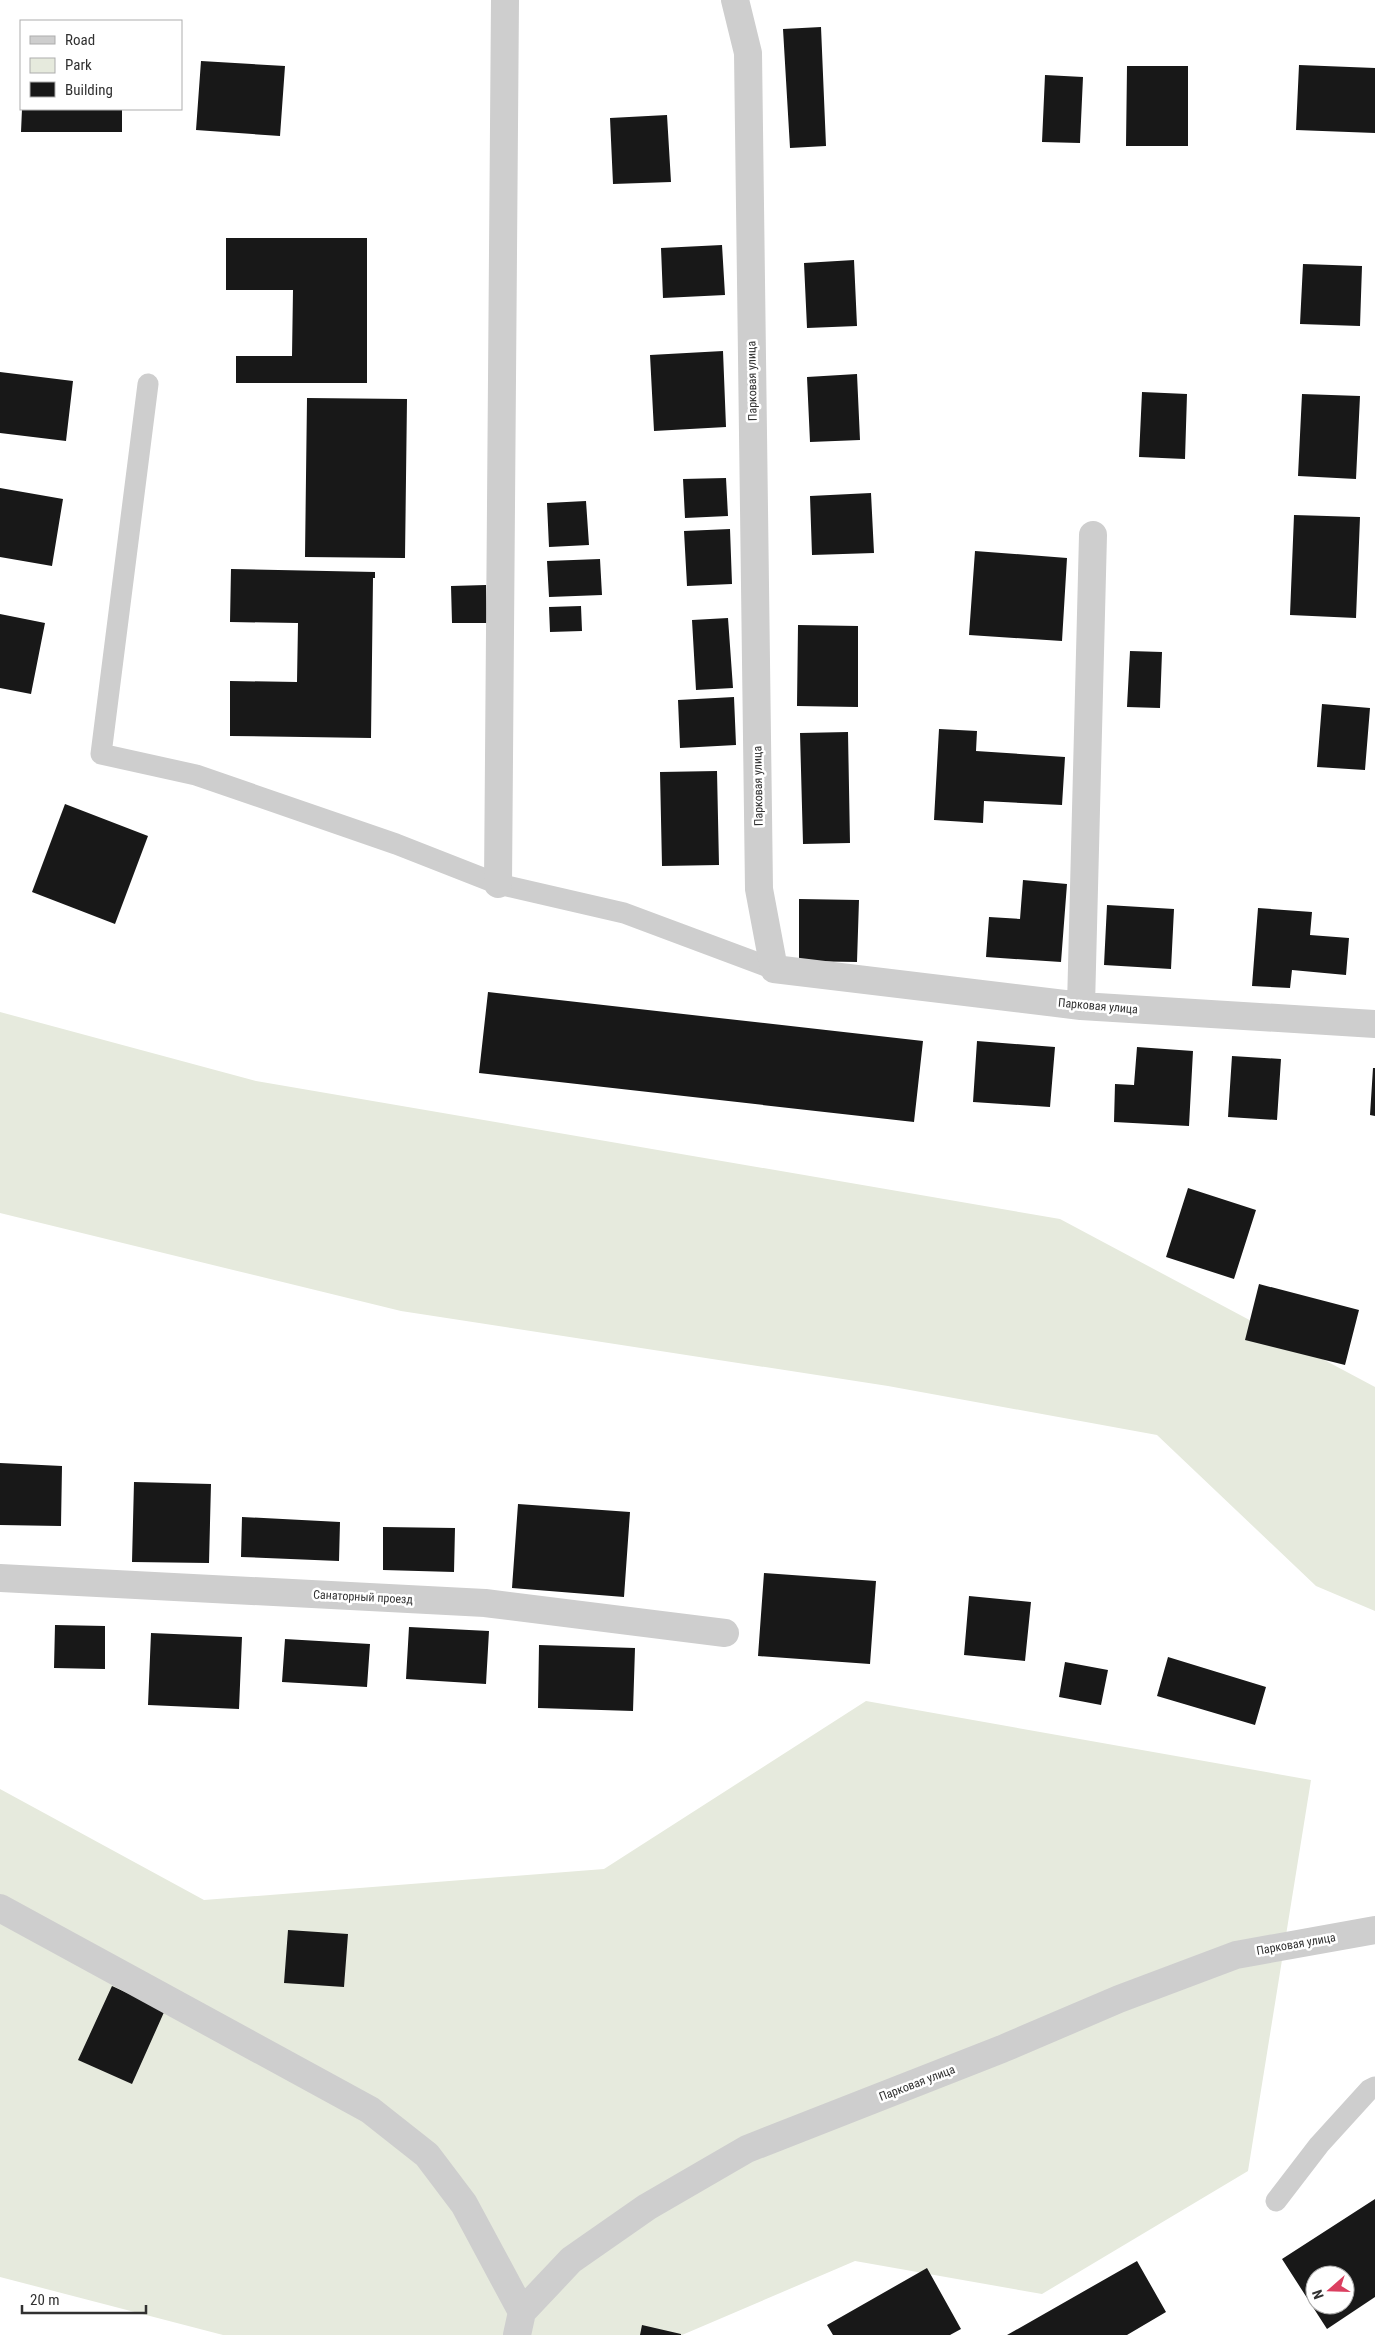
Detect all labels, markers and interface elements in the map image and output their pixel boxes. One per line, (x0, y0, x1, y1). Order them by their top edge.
legend (20, 20, 182, 110)
text: Road (65, 31, 95, 49)
text: Park (65, 56, 92, 74)
text: Building (65, 81, 113, 99)
street label: Парковая улица (744, 341, 760, 421)
street label: Парковая улица (750, 746, 766, 826)
street label: Парковая улица (1057, 996, 1139, 1016)
street label: Санаторный проезд (313, 1587, 414, 1607)
street label: Парковая улица (1255, 1930, 1337, 1958)
street label: Парковая улица (877, 2062, 957, 2104)
north arrow (1305, 2265, 1355, 2315)
scale bar (22, 2282, 146, 2314)
text: N (1309, 2288, 1327, 2301)
text: 20 m (30, 2291, 60, 2309)

